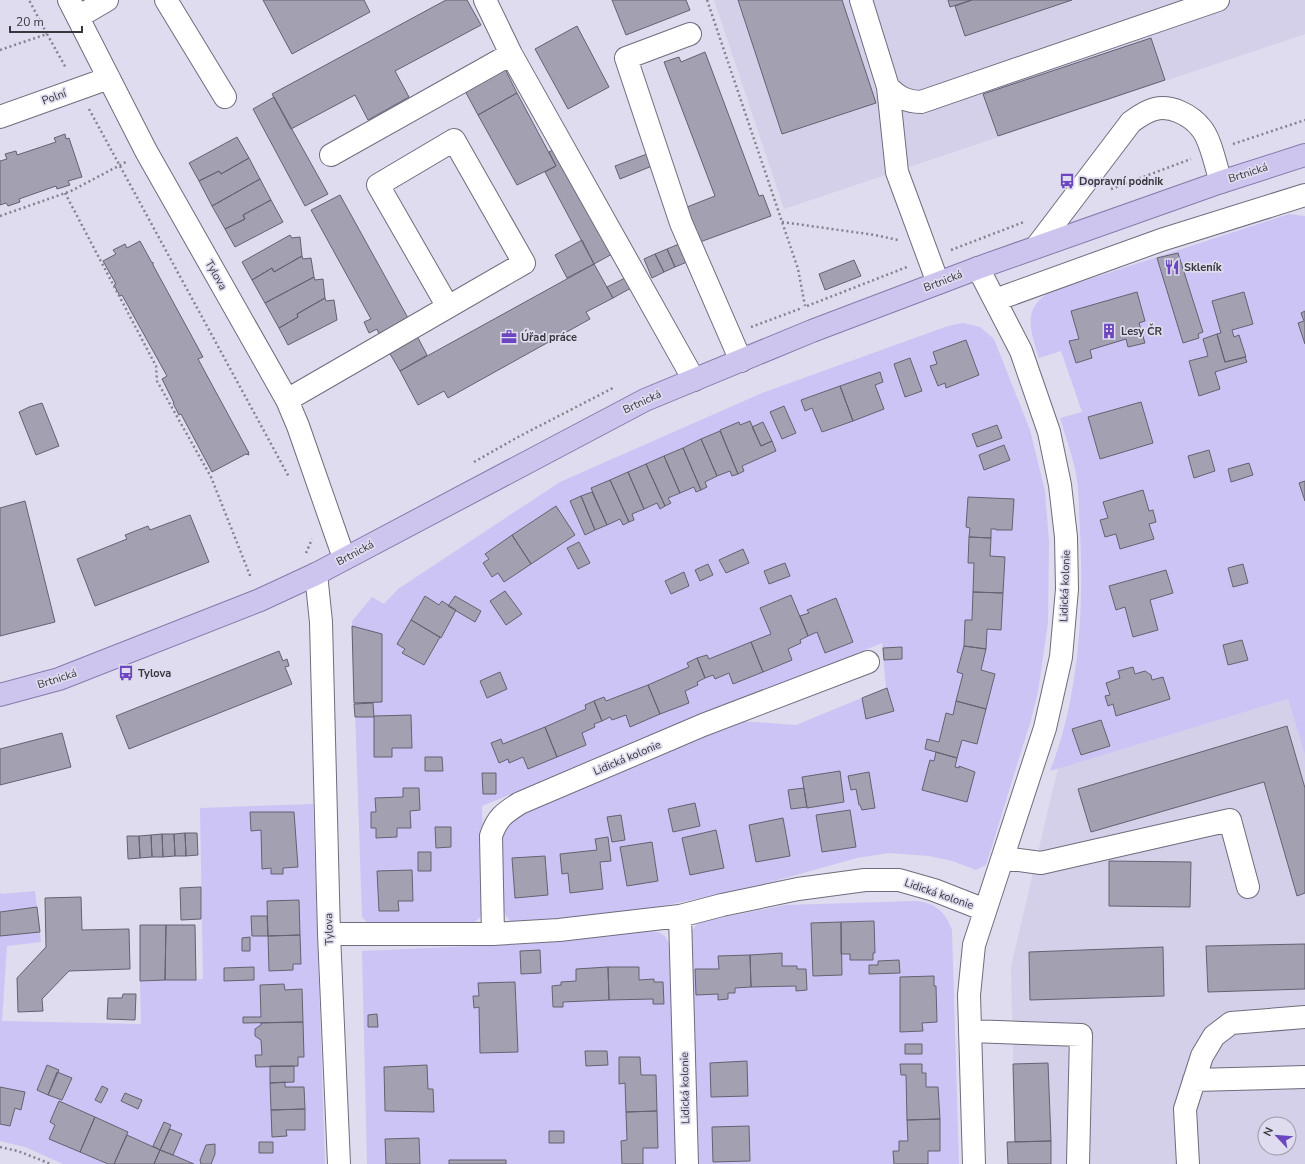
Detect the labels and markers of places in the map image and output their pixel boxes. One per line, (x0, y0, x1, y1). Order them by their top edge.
bus stop icon: Dopravní podnik (1058, 172, 1076, 190)
place label: Dopravní podnik (1079, 174, 1164, 189)
restaurant icon: Skleník (1163, 258, 1181, 276)
place label: Skleník (1184, 260, 1223, 275)
building icon: Lesy ČR (1100, 322, 1118, 340)
place label: Lesy ČR (1121, 323, 1163, 339)
office icon: Úřad práce (500, 328, 518, 346)
place label: Úřad práce (521, 329, 577, 345)
bus stop icon: Tylova (117, 664, 135, 682)
place label: Tylova (138, 666, 171, 681)

